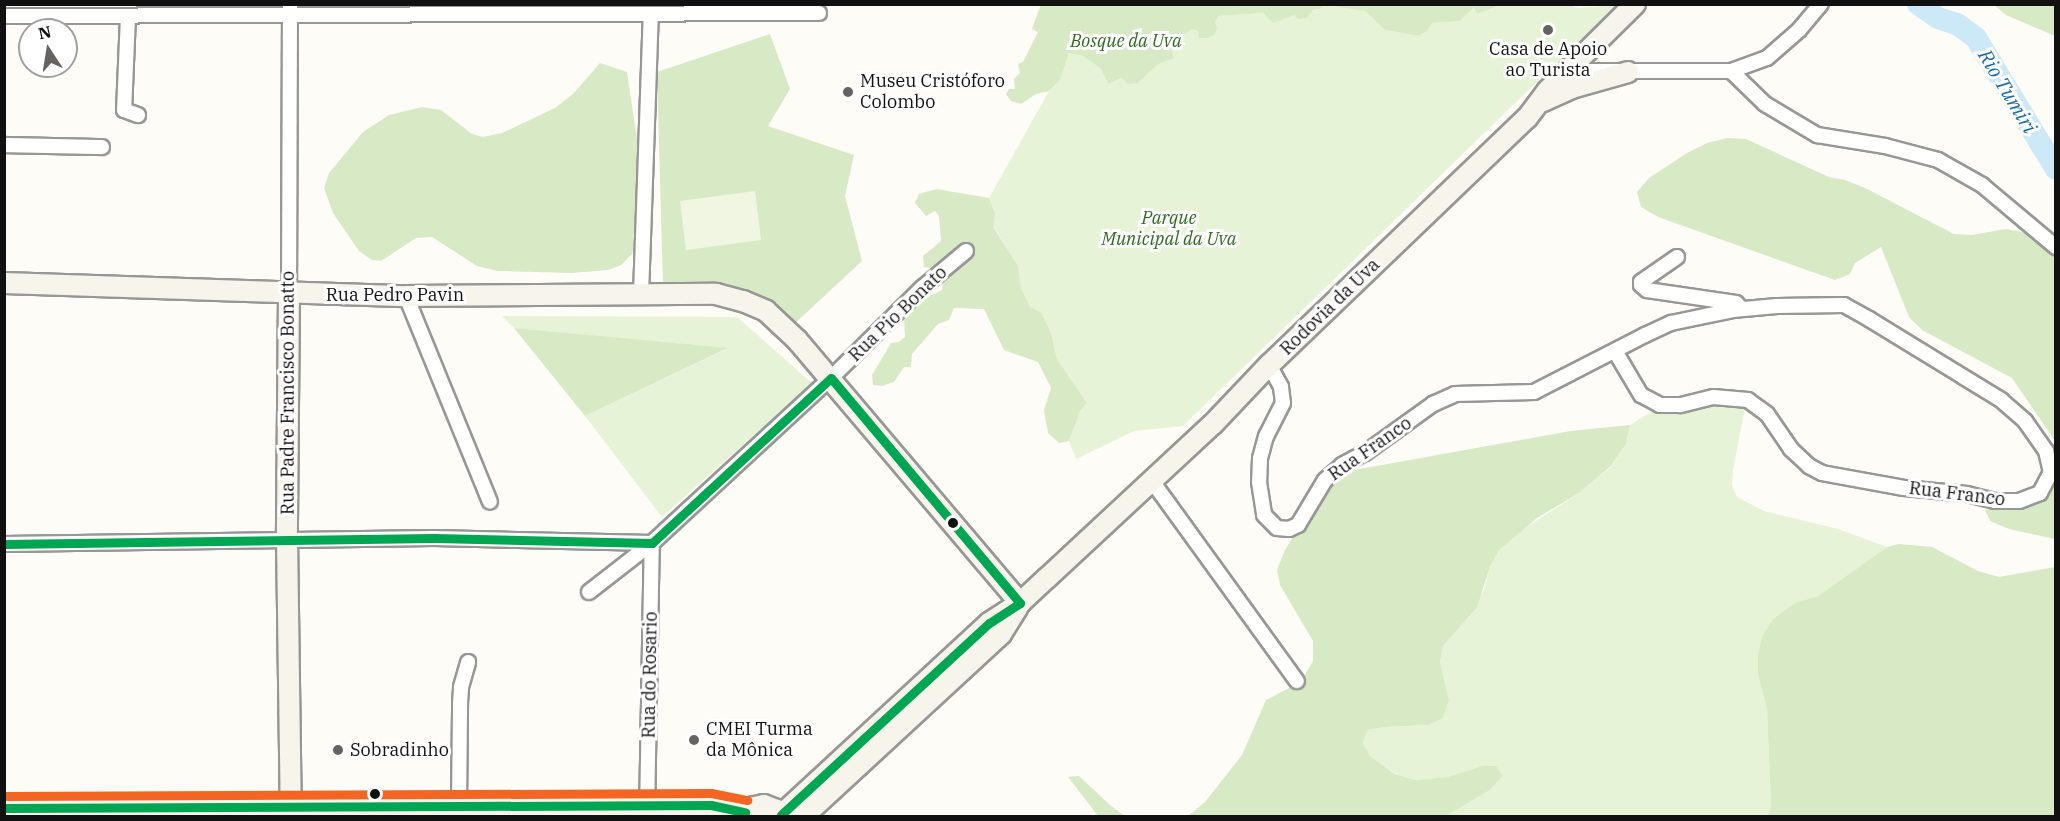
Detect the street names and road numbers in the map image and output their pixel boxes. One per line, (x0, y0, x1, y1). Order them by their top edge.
street label: Rodovia da Uva (1276, 254, 1384, 360)
street label: Rua Pio Bonato (844, 262, 952, 366)
street label: Rua Padre Francisco Bonatto (277, 271, 299, 515)
street label: Rua Pedro Pavin (326, 284, 464, 306)
street label: Rua Franco (1324, 412, 1416, 486)
street label: Rua Franco (1908, 477, 2006, 511)
street label: Rua do Rosario (638, 611, 662, 739)

